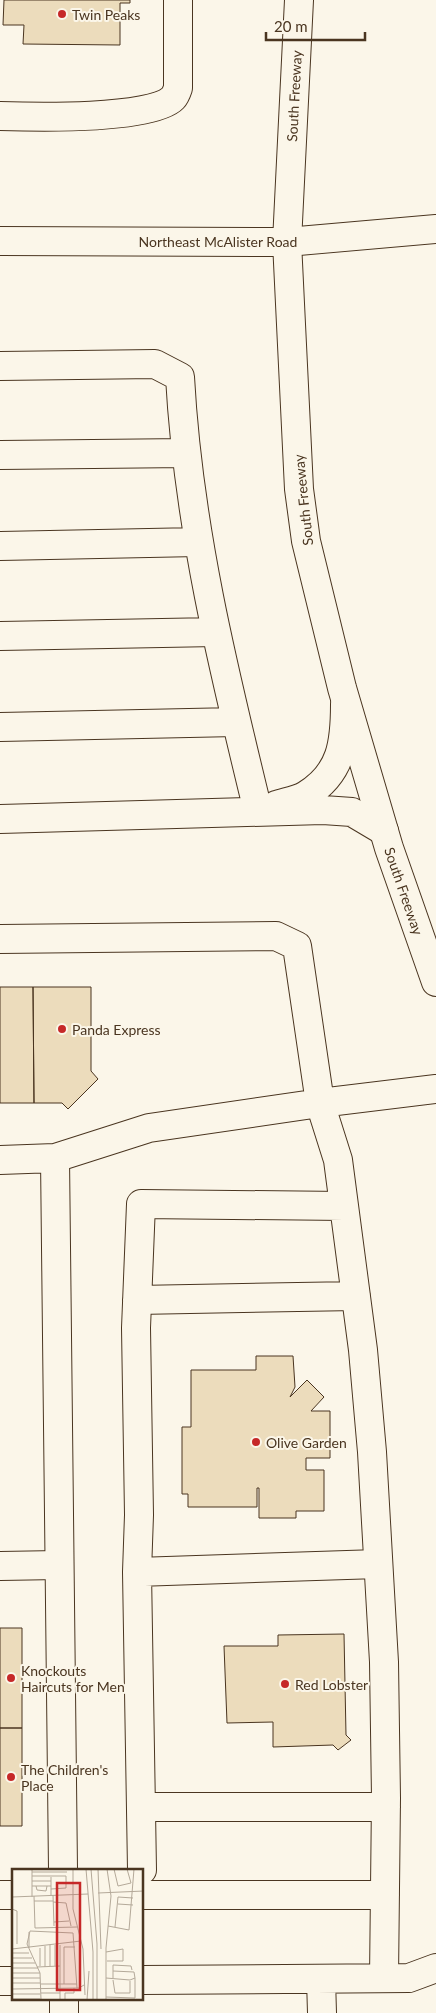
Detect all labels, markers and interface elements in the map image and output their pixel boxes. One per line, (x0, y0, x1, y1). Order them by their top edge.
place label: Twin Peaks (72, 6, 140, 23)
marker: Twin Peaks (56, 8, 68, 20)
scale bar (266, 10, 365, 42)
text: 20 m (274, 17, 308, 35)
street label: South Freeway (283, 49, 305, 142)
street label: Northeast McAlister Road (139, 233, 297, 250)
street label: South Freeway (290, 453, 316, 546)
street label: South Freeway (381, 845, 427, 938)
place label: Panda Express (72, 1021, 161, 1038)
marker: Panda Express (56, 1023, 68, 1035)
place label: Olive Garden (266, 1434, 347, 1451)
marker: Olive Garden (250, 1436, 262, 1448)
place label: Knockouts Haircuts for Men (21, 1662, 125, 1695)
marker: Knockouts Haircuts for Men (5, 1672, 17, 1684)
place label: Red Lobster (295, 1676, 368, 1693)
marker: Red Lobster (279, 1678, 291, 1690)
place label: The Children's Place (21, 1761, 108, 1794)
marker: The Children's Place (5, 1771, 17, 1783)
inset map (12, 1869, 144, 2000)

